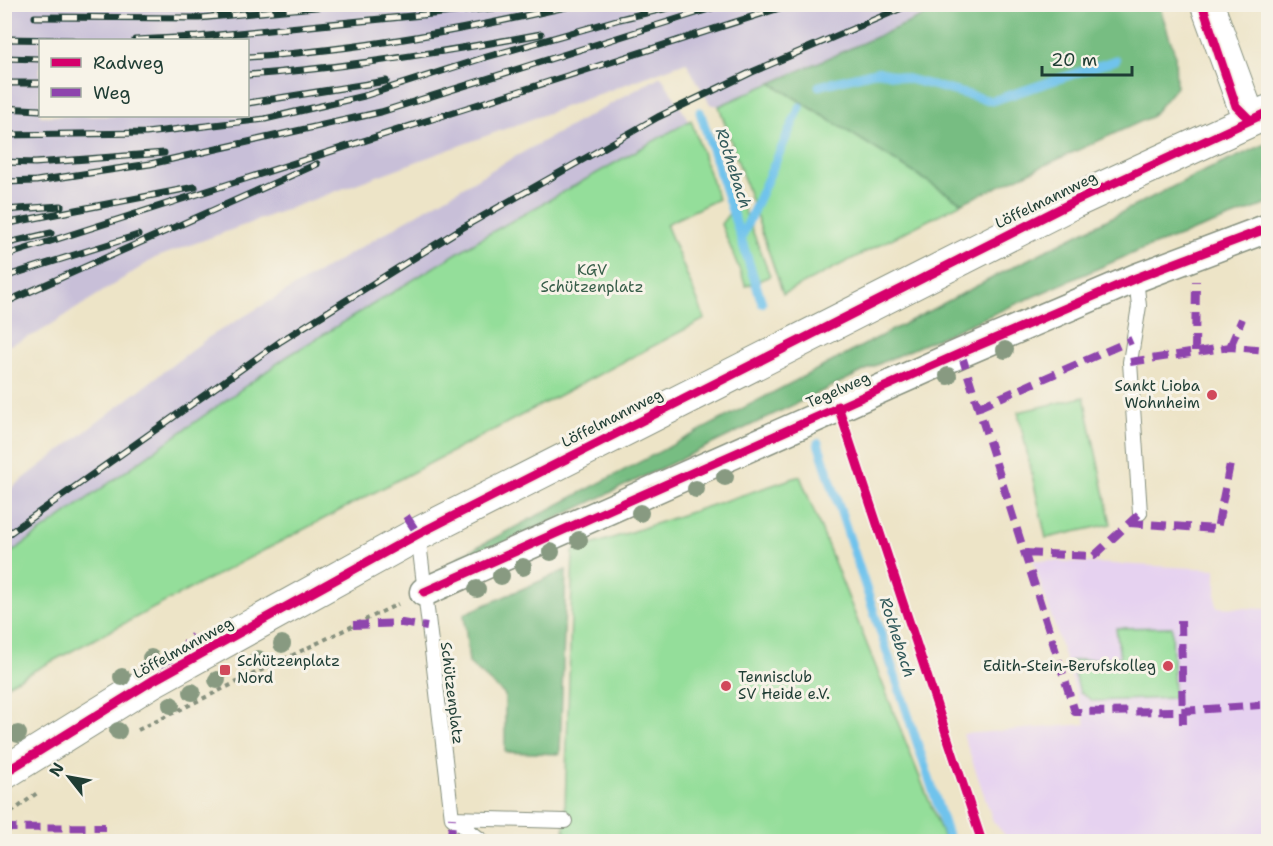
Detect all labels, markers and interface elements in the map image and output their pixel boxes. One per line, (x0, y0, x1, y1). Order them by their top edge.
legend (39, 39, 249, 117)
scale bar (1042, 39, 1132, 77)
text: 20 m (1051, 48, 1097, 72)
text: Radweg (93, 51, 164, 75)
text: Weg (93, 81, 131, 105)
water label: Rothebach (711, 125, 756, 211)
street label: Löffelmannweg (992, 167, 1100, 233)
park label: KGV Schützenplatz (540, 260, 644, 297)
street label: Tegelweg (803, 367, 873, 413)
place label: Sankt Lioba Wohnheim (1115, 376, 1201, 413)
street label: Löffelmannweg (558, 384, 666, 452)
marker: Sankt Lioba Wohnheim (1205, 388, 1219, 402)
water label: Rothebach (875, 594, 920, 680)
street label: Löffelmannweg (130, 612, 236, 684)
street label: Schützenplatz (436, 641, 468, 745)
place label: Schützenplatz Nord (237, 651, 340, 688)
place label: Edith-Stein-Berufskolleg (983, 656, 1156, 676)
marker: Edith-Stein-Berufskolleg (1161, 659, 1175, 673)
marker: Schützenplatz Nord (218, 663, 232, 677)
place label: Tennisclub SV Heide e.V. (738, 667, 830, 704)
marker: Tennisclub SV Heide e.V. (719, 679, 733, 693)
north arrow (39, 747, 99, 807)
text: N (44, 759, 69, 780)

